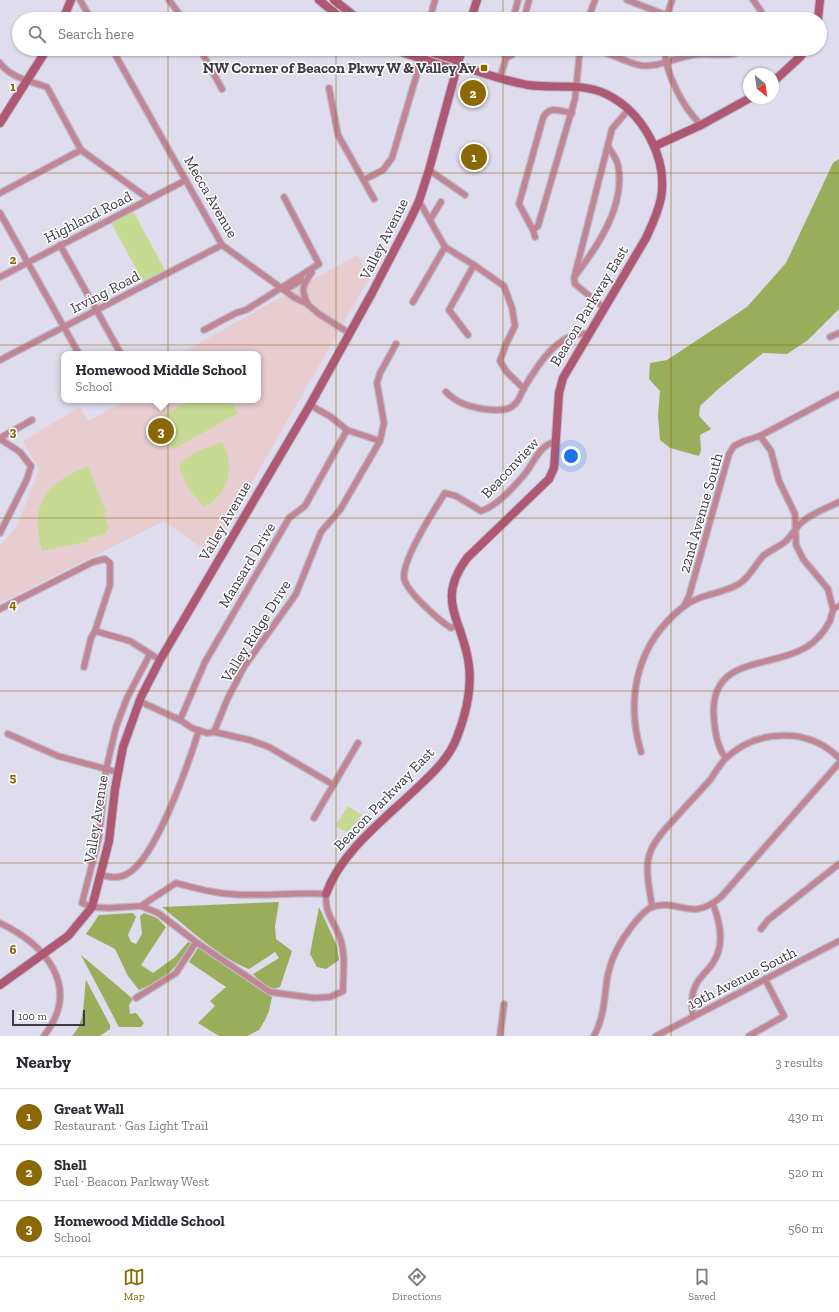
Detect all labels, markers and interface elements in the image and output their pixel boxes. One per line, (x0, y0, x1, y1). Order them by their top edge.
search box (12, 12, 827, 56)
icon: search (26, 23, 48, 45)
text: Search here (58, 25, 134, 43)
place label: NW Corner of Beacon Pkwy W & Valley Av (203, 59, 476, 77)
marker: NW Corner of Beacon Pkwy W & Valley Av (479, 63, 489, 73)
north arrow (743, 68, 779, 104)
pin: 2 (460, 78, 486, 108)
text: 1 (10, 79, 16, 94)
pin: 1 (461, 142, 487, 172)
street label: Mecca Avenue (180, 153, 242, 241)
street label: Highland Road (41, 187, 135, 247)
street label: Valley Avenue (355, 195, 412, 283)
street label: Beacon Parkway East (546, 242, 632, 369)
text: 2 (10, 252, 17, 267)
street label: Irving Road (67, 267, 143, 317)
popup (61, 351, 261, 403)
text: Homewood Middle School (76, 361, 246, 379)
text: School (76, 379, 113, 394)
pin: 3 (148, 416, 174, 446)
text: 3 (10, 424, 17, 439)
street label: Beaconview (477, 434, 543, 502)
your location (561, 446, 581, 466)
street label: 22nd Avenue South (675, 450, 727, 575)
street label: Valley Avenue (195, 478, 255, 565)
street label: Mansard Drive (215, 519, 279, 611)
street label: Valley Ridge Drive (217, 577, 295, 686)
text: 4 (9, 597, 17, 612)
street label: Beacon Parkway East (330, 743, 438, 855)
text: 5 (10, 770, 17, 785)
street label: Valley Avenue (80, 774, 112, 865)
text: 6 (10, 942, 17, 957)
street label: 19th Avenue South (685, 943, 800, 1013)
scale bar (12, 1008, 85, 1027)
text: 100 m (18, 1010, 47, 1023)
text: Nearby (16, 1052, 71, 1072)
text: 3 results (775, 1055, 823, 1070)
text: Great Wall (54, 1100, 124, 1118)
text: 1 (26, 1109, 32, 1124)
text: 430 m (788, 1109, 823, 1124)
text: Restaurant · Gas Light Trail (54, 1118, 208, 1133)
text: Shell (54, 1156, 87, 1174)
text: 2 (26, 1165, 32, 1180)
text: 520 m (788, 1165, 823, 1180)
text: Fuel · Beacon Parkway West (54, 1174, 209, 1189)
text: Homewood Middle School (54, 1212, 225, 1230)
text: 3 (26, 1221, 32, 1236)
text: 560 m (788, 1221, 823, 1236)
text: School (54, 1230, 91, 1245)
tab: Map (123, 1266, 145, 1303)
tab: Directions (392, 1266, 442, 1303)
tab: Saved (688, 1266, 716, 1303)

